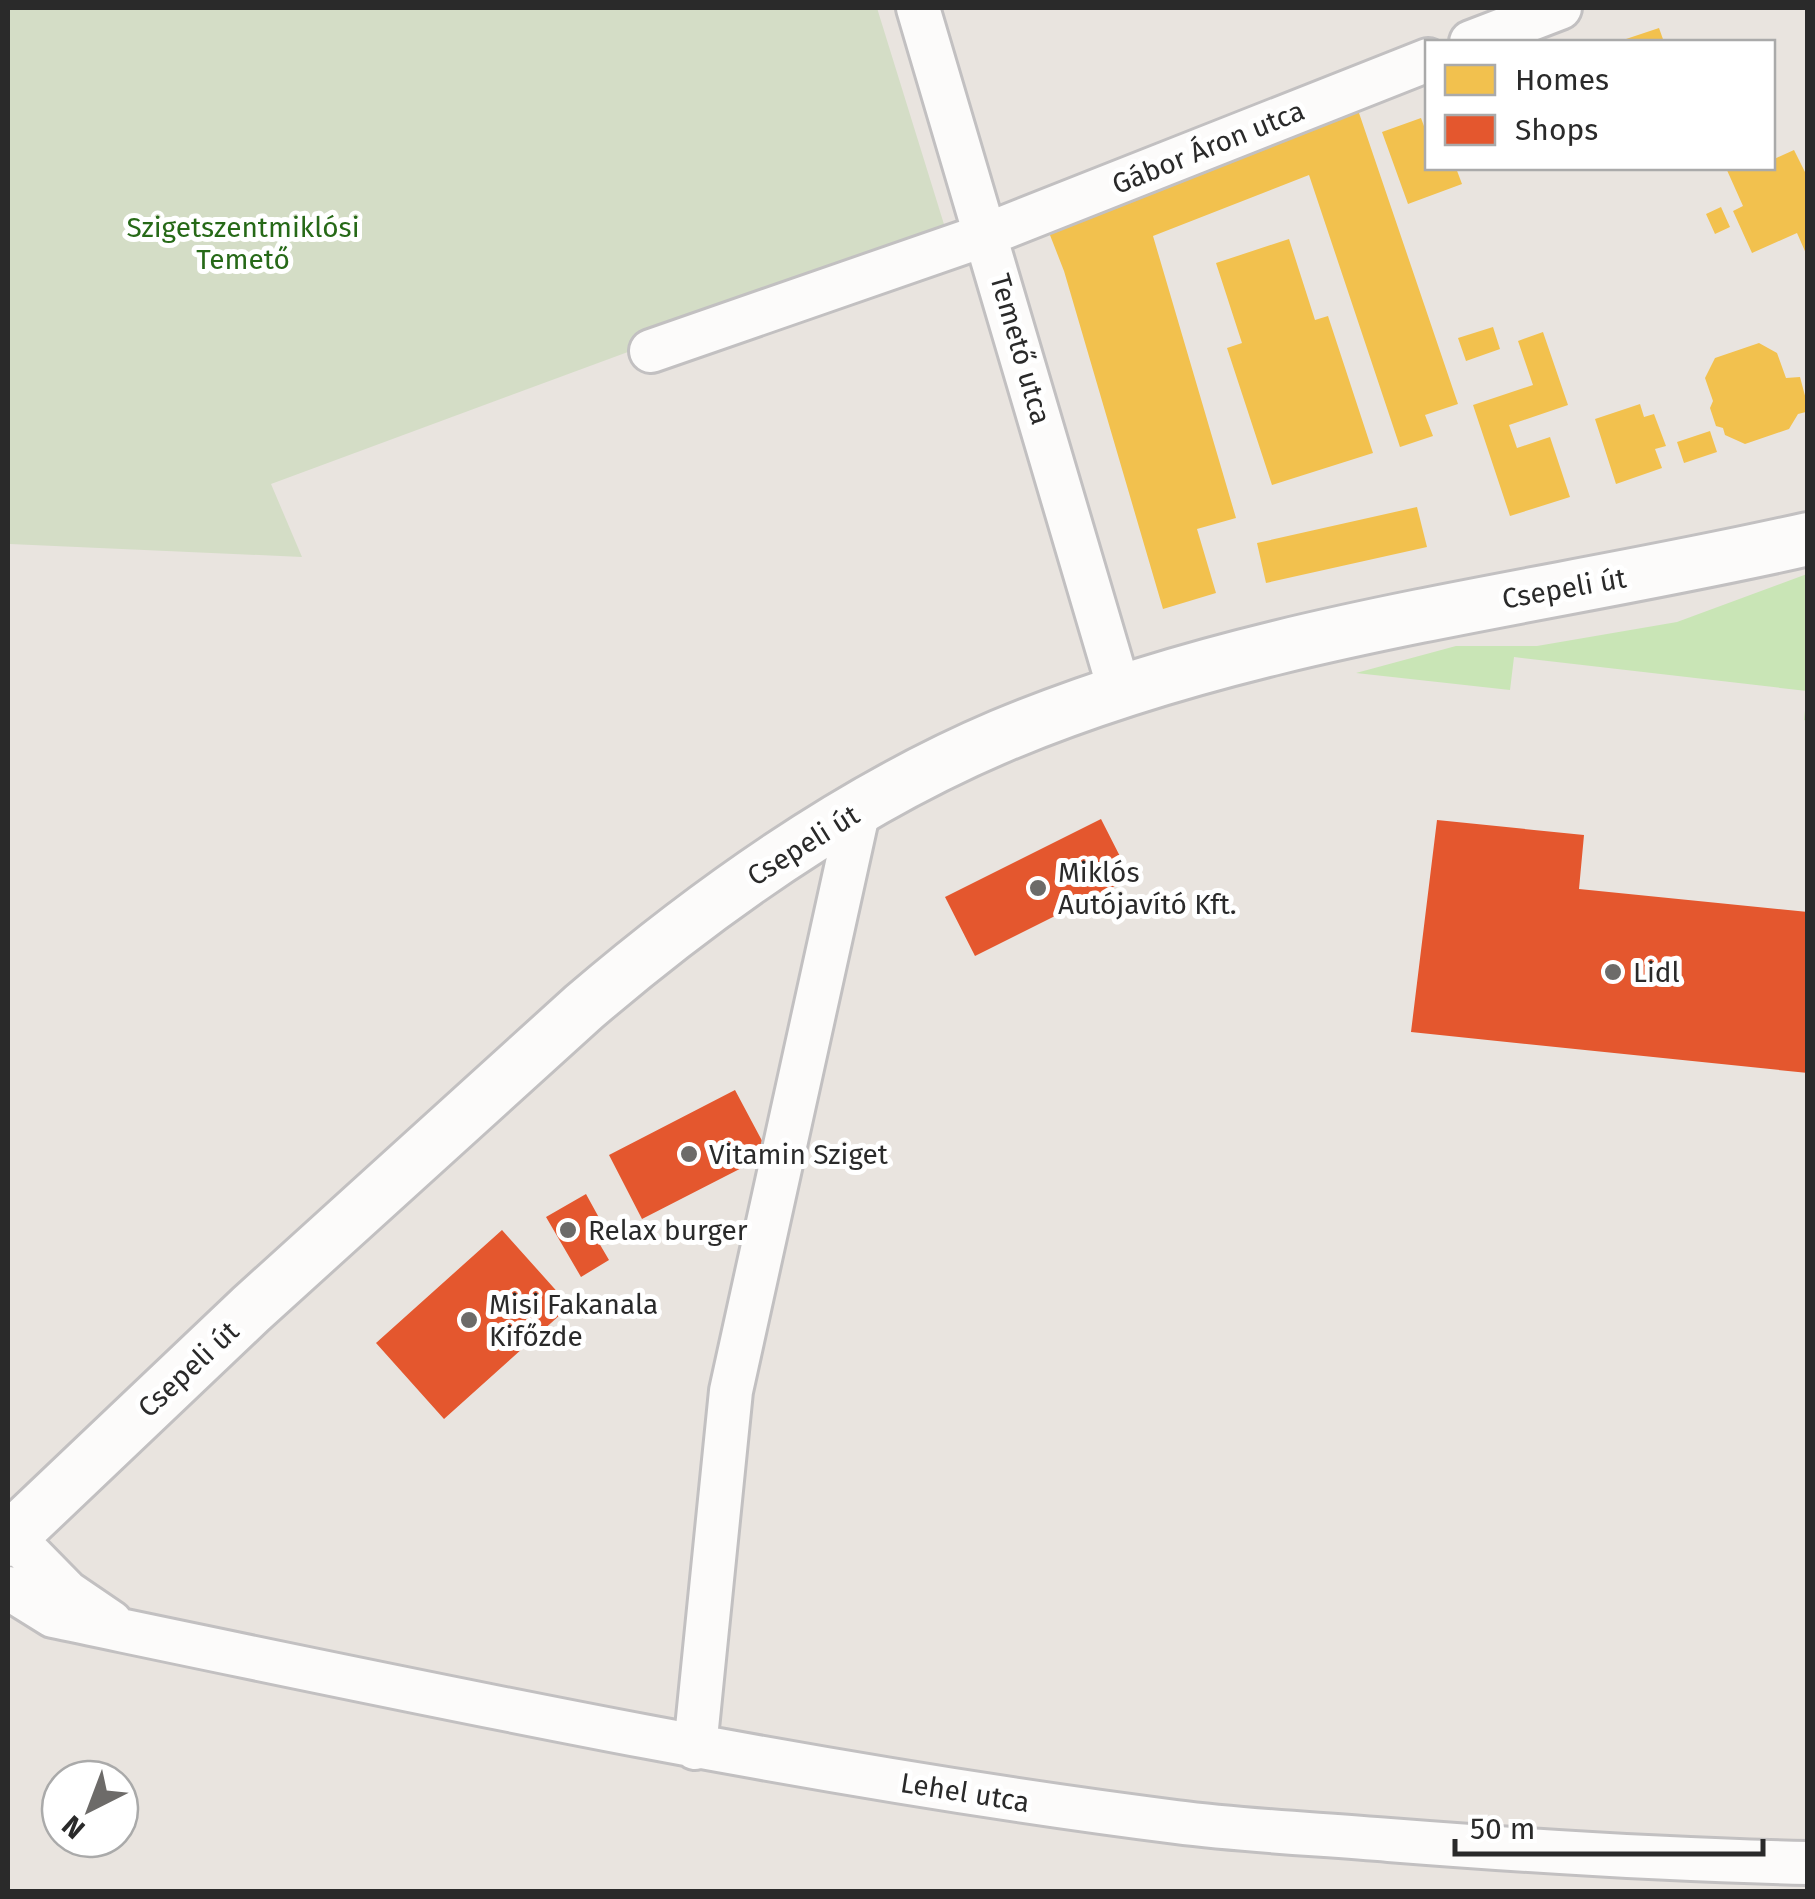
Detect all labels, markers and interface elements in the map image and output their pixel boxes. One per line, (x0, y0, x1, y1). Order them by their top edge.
legend (1425, 40, 1775, 170)
text: Homes (1515, 62, 1609, 98)
street label: Gábor Áron utca (1107, 94, 1309, 201)
text: Shops (1515, 112, 1598, 148)
park label: Szigetszentmiklósi Temető (126, 211, 360, 276)
street label: Temető utca (983, 270, 1058, 428)
street label: Csepeli út (1499, 561, 1630, 616)
street label: Csepeli út (741, 798, 866, 893)
place label: Miklós Autójavító Kft. (1058, 856, 1237, 921)
marker: Miklós Autójavító Kft. (1027, 877, 1049, 899)
place label: Lidl (1633, 956, 1680, 989)
marker: Lidl (1602, 961, 1624, 983)
place label: Vitamin Sziget (709, 1138, 889, 1171)
marker: Vitamin Sziget (678, 1143, 700, 1165)
place label: Relax burger (588, 1214, 748, 1247)
marker: Relax burger (557, 1219, 579, 1241)
place label: Misi Fakanala Kifőzde (489, 1288, 658, 1353)
marker: Misi Fakanala Kifőzde (458, 1309, 480, 1331)
street label: Csepeli út (131, 1314, 246, 1424)
north arrow (40, 1759, 140, 1859)
street label: Lehel utca (898, 1766, 1032, 1819)
scale bar (1455, 1794, 1762, 1856)
text: N (56, 1809, 92, 1846)
text: 50 m (1470, 1811, 1535, 1847)

